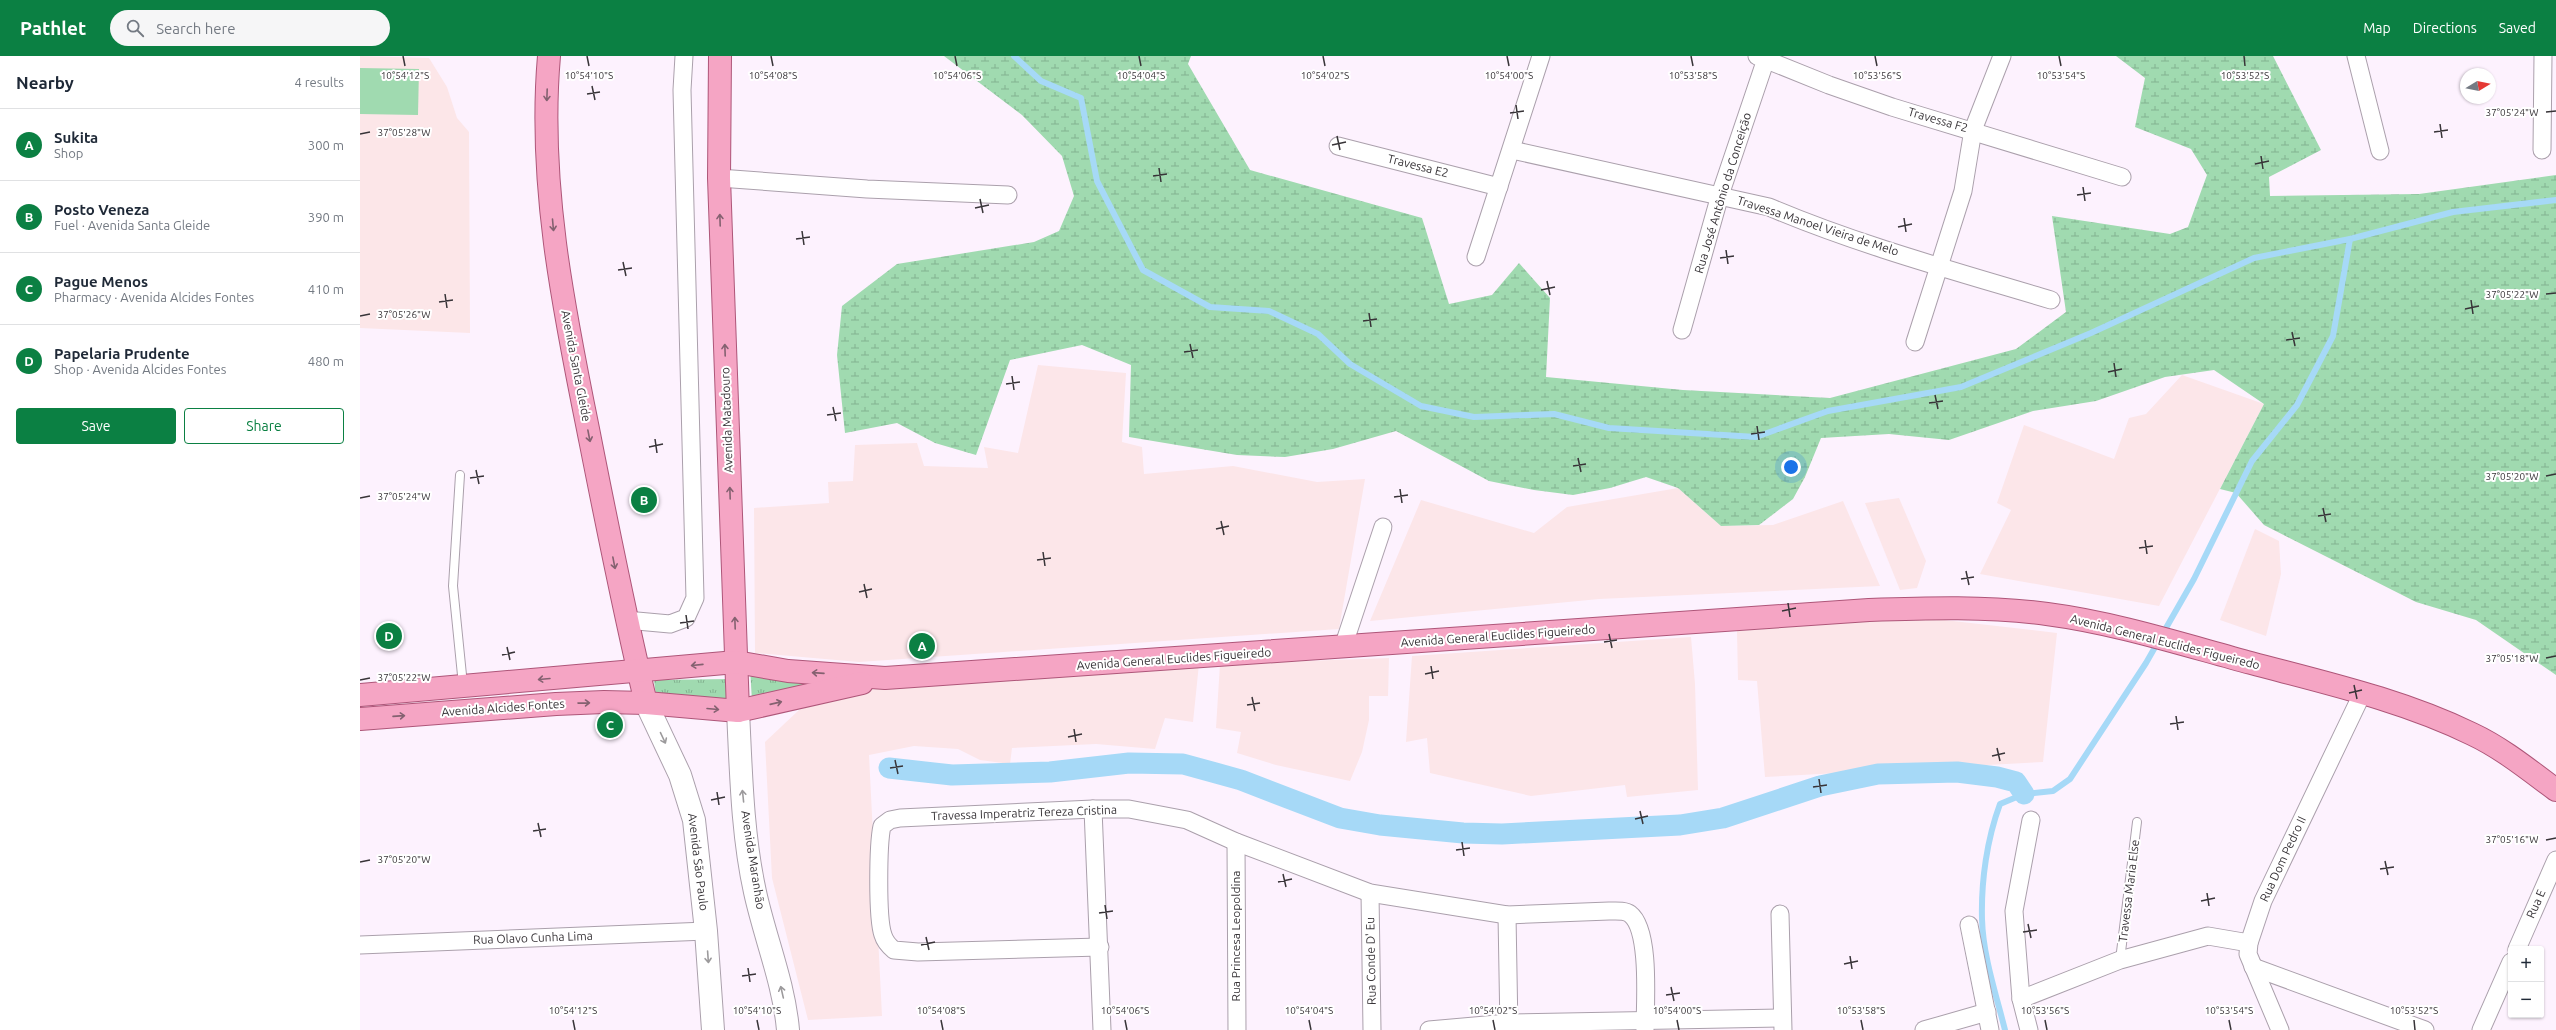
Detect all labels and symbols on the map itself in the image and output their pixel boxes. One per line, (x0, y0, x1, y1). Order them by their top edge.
north arrow (2460, 68, 2496, 104)
text: 10°54'12"S (381, 70, 429, 81)
text: 10°54'10"S (565, 70, 613, 81)
text: 10°54'08"S (749, 70, 797, 81)
text: 10°54'06"S (933, 70, 981, 81)
text: 10°54'04"S (1117, 70, 1165, 81)
text: 10°54'02"S (1301, 70, 1349, 81)
text: 10°54'00"S (1485, 70, 1533, 81)
text: 10°53'58"S (1669, 70, 1717, 81)
text: 10°53'56"S (1853, 70, 1901, 81)
text: 10°53'54"S (2037, 70, 2085, 81)
text: 10°53'52"S (2221, 70, 2269, 81)
one-way arrow (544, 88, 551, 101)
street label: Travessa F2 (1907, 105, 1970, 134)
text: 37°05'24"W (2486, 107, 2538, 118)
street label: Rua José Antônio da Conceição (1692, 111, 1753, 275)
text: 37°05'28"W (378, 127, 430, 138)
street label: Travessa E2 (1386, 152, 1450, 179)
street label: Travessa Manoel Vieira de Melo (1736, 193, 1901, 258)
one-way arrow (717, 214, 724, 227)
one-way arrow (549, 218, 556, 231)
text: 37°05'22"W (2486, 289, 2538, 300)
text: 37°05'26"W (378, 309, 430, 320)
street label: Avenida Santa Gleide (559, 309, 594, 423)
one-way arrow (721, 344, 729, 357)
street label: Avenida Matadouro (718, 367, 735, 473)
one-way arrow (585, 429, 593, 442)
your location (1781, 457, 1801, 477)
text: 37°05'20"W (2486, 471, 2538, 482)
pin: B (631, 485, 657, 515)
one-way arrow (726, 487, 734, 500)
text: 37°05'24"W (378, 491, 430, 502)
one-way arrow (611, 556, 619, 569)
street label: Avenida General Euclides Figueiredo (2069, 612, 2261, 671)
one-way arrow (731, 617, 738, 630)
pin: D (376, 621, 402, 651)
street label: Avenida General Euclides Figueiredo (1400, 622, 1596, 649)
pin: A (909, 631, 935, 661)
street label: Avenida General Euclides Figueiredo (1076, 645, 1272, 672)
text: 37°05'18"W (2486, 653, 2538, 664)
one-way arrow (691, 662, 704, 669)
one-way arrow (812, 670, 825, 677)
text: 37°05'22"W (378, 672, 430, 683)
one-way arrow (538, 676, 551, 683)
street label: Avenida Alcides Fontes (441, 697, 565, 718)
one-way arrow (770, 698, 783, 706)
one-way arrow (577, 699, 590, 707)
one-way arrow (706, 705, 719, 713)
pin: C (597, 710, 623, 740)
one-way arrow (392, 712, 405, 719)
one-way arrow (660, 732, 667, 744)
one-way arrow (740, 790, 747, 803)
street label: Travessa Imperatriz Tereza Cristina (931, 803, 1117, 822)
street label: Avenida Maranhão (739, 810, 768, 910)
street label: Avenida São Paulo (686, 812, 711, 912)
street label: Rua Dom Pedro II (2257, 814, 2308, 904)
text: 37°05'16"W (2486, 834, 2538, 845)
street label: Travessa Maria Else (2116, 839, 2141, 943)
text: 37°05'20"W (378, 854, 430, 865)
street label: Rua Princesa Leopoldina (1229, 871, 1242, 1001)
street label: Rua E (2524, 887, 2548, 920)
street label: Rua Conde D' Eu (1363, 917, 1378, 1005)
street label: Rua Olavo Cunha Lima (473, 929, 593, 946)
one-way arrow (705, 950, 712, 963)
one-way arrow (778, 985, 786, 998)
text: 10°54'12"S (549, 1005, 597, 1016)
text: 10°54'10"S (733, 1005, 781, 1016)
text: 10°54'08"S (917, 1005, 965, 1016)
text: 10°54'06"S (1101, 1005, 1149, 1016)
text: 10°54'04"S (1285, 1005, 1333, 1016)
text: 10°54'02"S (1469, 1005, 1517, 1016)
text: 10°54'00"S (1653, 1005, 1701, 1016)
text: 10°53'58"S (1837, 1005, 1885, 1016)
text: 10°53'56"S (2021, 1005, 2069, 1016)
text: 10°53'54"S (2205, 1005, 2253, 1016)
text: 10°53'52"S (2390, 1005, 2438, 1016)

